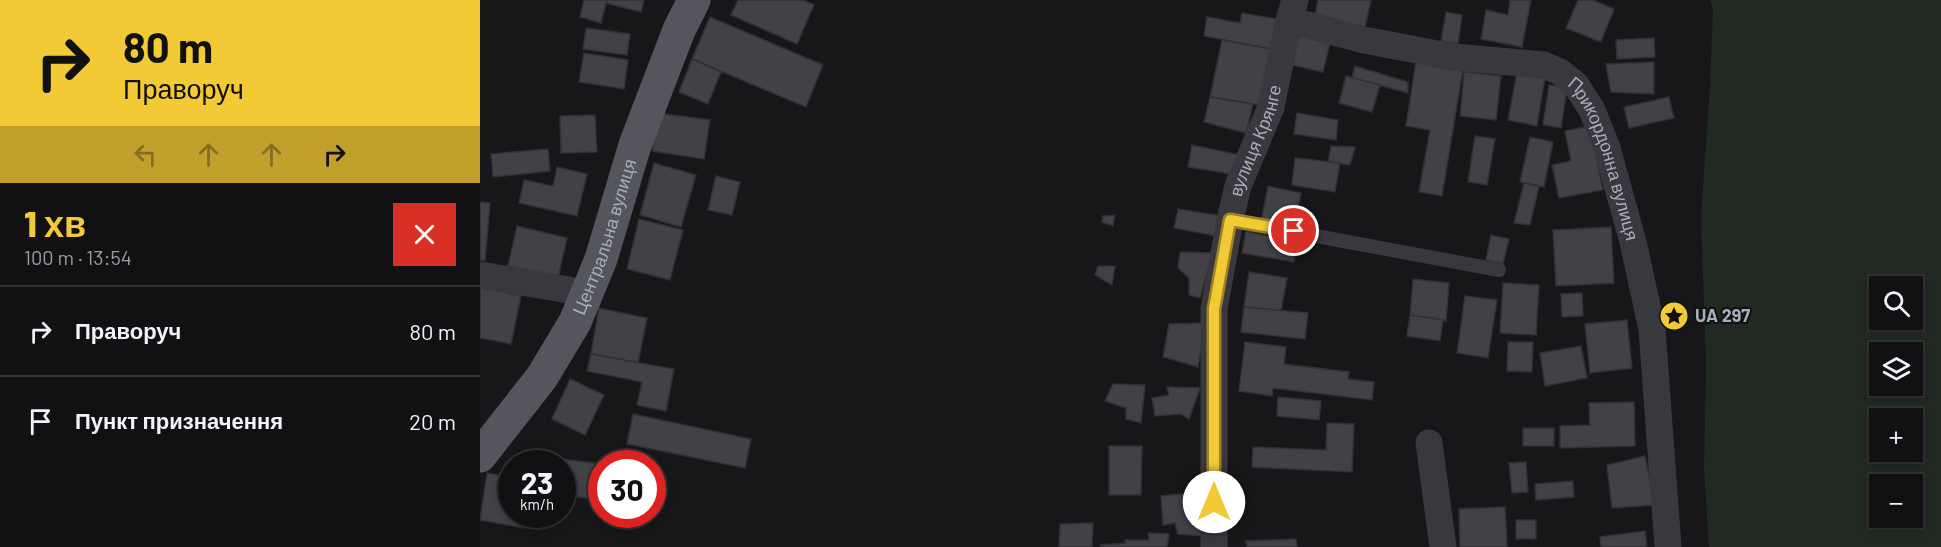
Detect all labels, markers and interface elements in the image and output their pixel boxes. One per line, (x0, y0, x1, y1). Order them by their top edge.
text: 80 m (123, 21, 213, 71)
icon: right (24, 24, 102, 102)
street label: Прикордонна вулиця (1564, 71, 1644, 243)
text: Праворуч (123, 72, 244, 104)
street label: вулиця Крянге (1224, 83, 1285, 198)
icon: left (129, 138, 162, 171)
icon: ahead (192, 138, 225, 171)
icon: ahead (255, 138, 288, 171)
icon: right (318, 138, 351, 171)
street label: Центральна вулиця (567, 156, 640, 318)
text: 1 хв (24, 201, 86, 244)
button: close (393, 203, 456, 266)
pin (1268, 205, 1319, 256)
icon: arrive (1277, 214, 1310, 247)
text: 100 m · 13:54 (24, 245, 132, 269)
map controls (1869, 276, 1923, 528)
button: search (1869, 276, 1923, 330)
place icon: UA 297 (1658, 300, 1690, 332)
place label: UA 297 (1695, 304, 1750, 326)
icon: right (24, 315, 57, 348)
text: Праворуч (75, 317, 181, 343)
text: 80 m (410, 318, 456, 344)
button: layers (1869, 342, 1923, 396)
icon: arrive (24, 405, 57, 438)
text: Пункт призначення (75, 407, 283, 433)
text: 20 m (409, 408, 456, 434)
button: + (1869, 408, 1923, 462)
speed limit sign: 30 (588, 450, 666, 528)
text: 23 (521, 464, 553, 500)
position arrow (1182, 470, 1246, 534)
button: − (1869, 474, 1923, 528)
text: km/h (520, 495, 554, 513)

